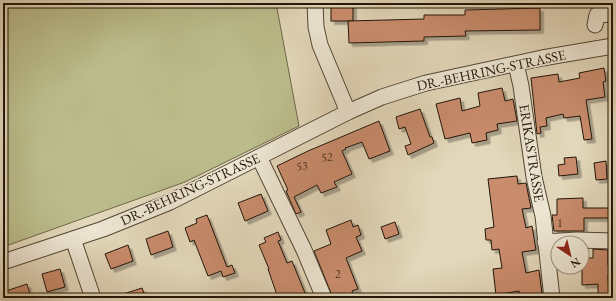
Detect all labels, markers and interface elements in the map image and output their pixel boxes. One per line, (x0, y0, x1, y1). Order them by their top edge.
street label: DR.-BEHRING-STRASSE (415, 45, 567, 95)
street label: ERIKASTRASSE (515, 103, 549, 203)
street label: DR.-BEHRING-STRASSE (117, 149, 263, 229)
house number: 52 (321, 149, 333, 165)
house number: 53 (296, 158, 308, 174)
house number: 1 (557, 215, 563, 231)
north arrow (550, 235, 590, 275)
text: N (568, 255, 583, 272)
house number: 2 (335, 266, 341, 282)

